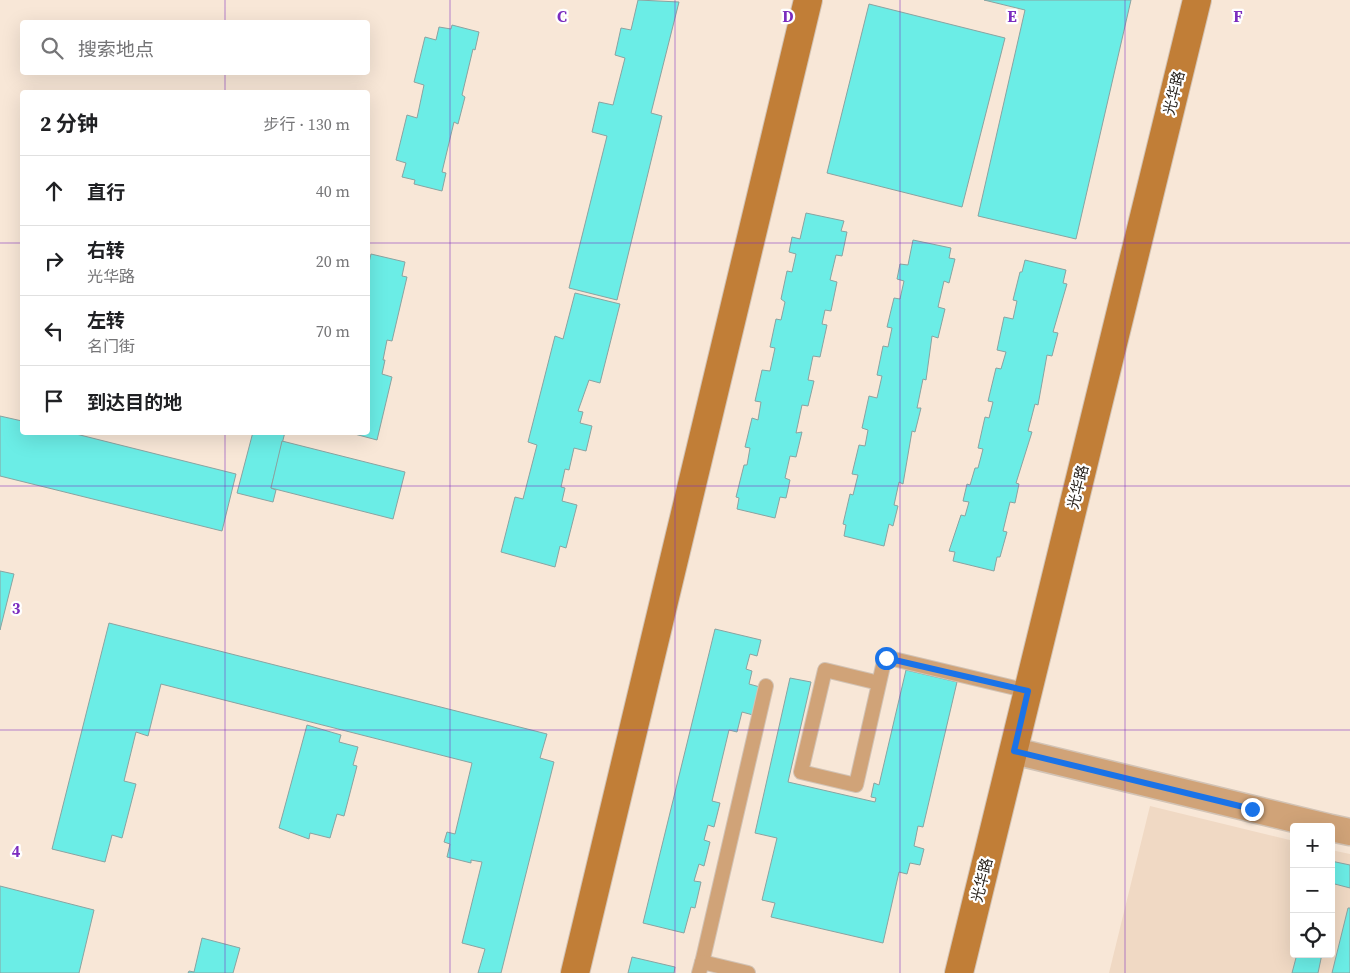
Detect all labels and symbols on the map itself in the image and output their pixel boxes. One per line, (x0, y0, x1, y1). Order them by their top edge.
text: C (557, 5, 567, 27)
text: D (782, 5, 794, 27)
text: E (1007, 5, 1017, 27)
text: F (1233, 5, 1243, 27)
street label: 光华路 (1158, 68, 1189, 117)
street label: 光华路 (1062, 462, 1093, 511)
text: 3 (12, 597, 21, 619)
route start (875, 647, 898, 670)
route end (1241, 798, 1264, 821)
text: 4 (12, 840, 21, 862)
street label: 光华路 (966, 855, 997, 904)

